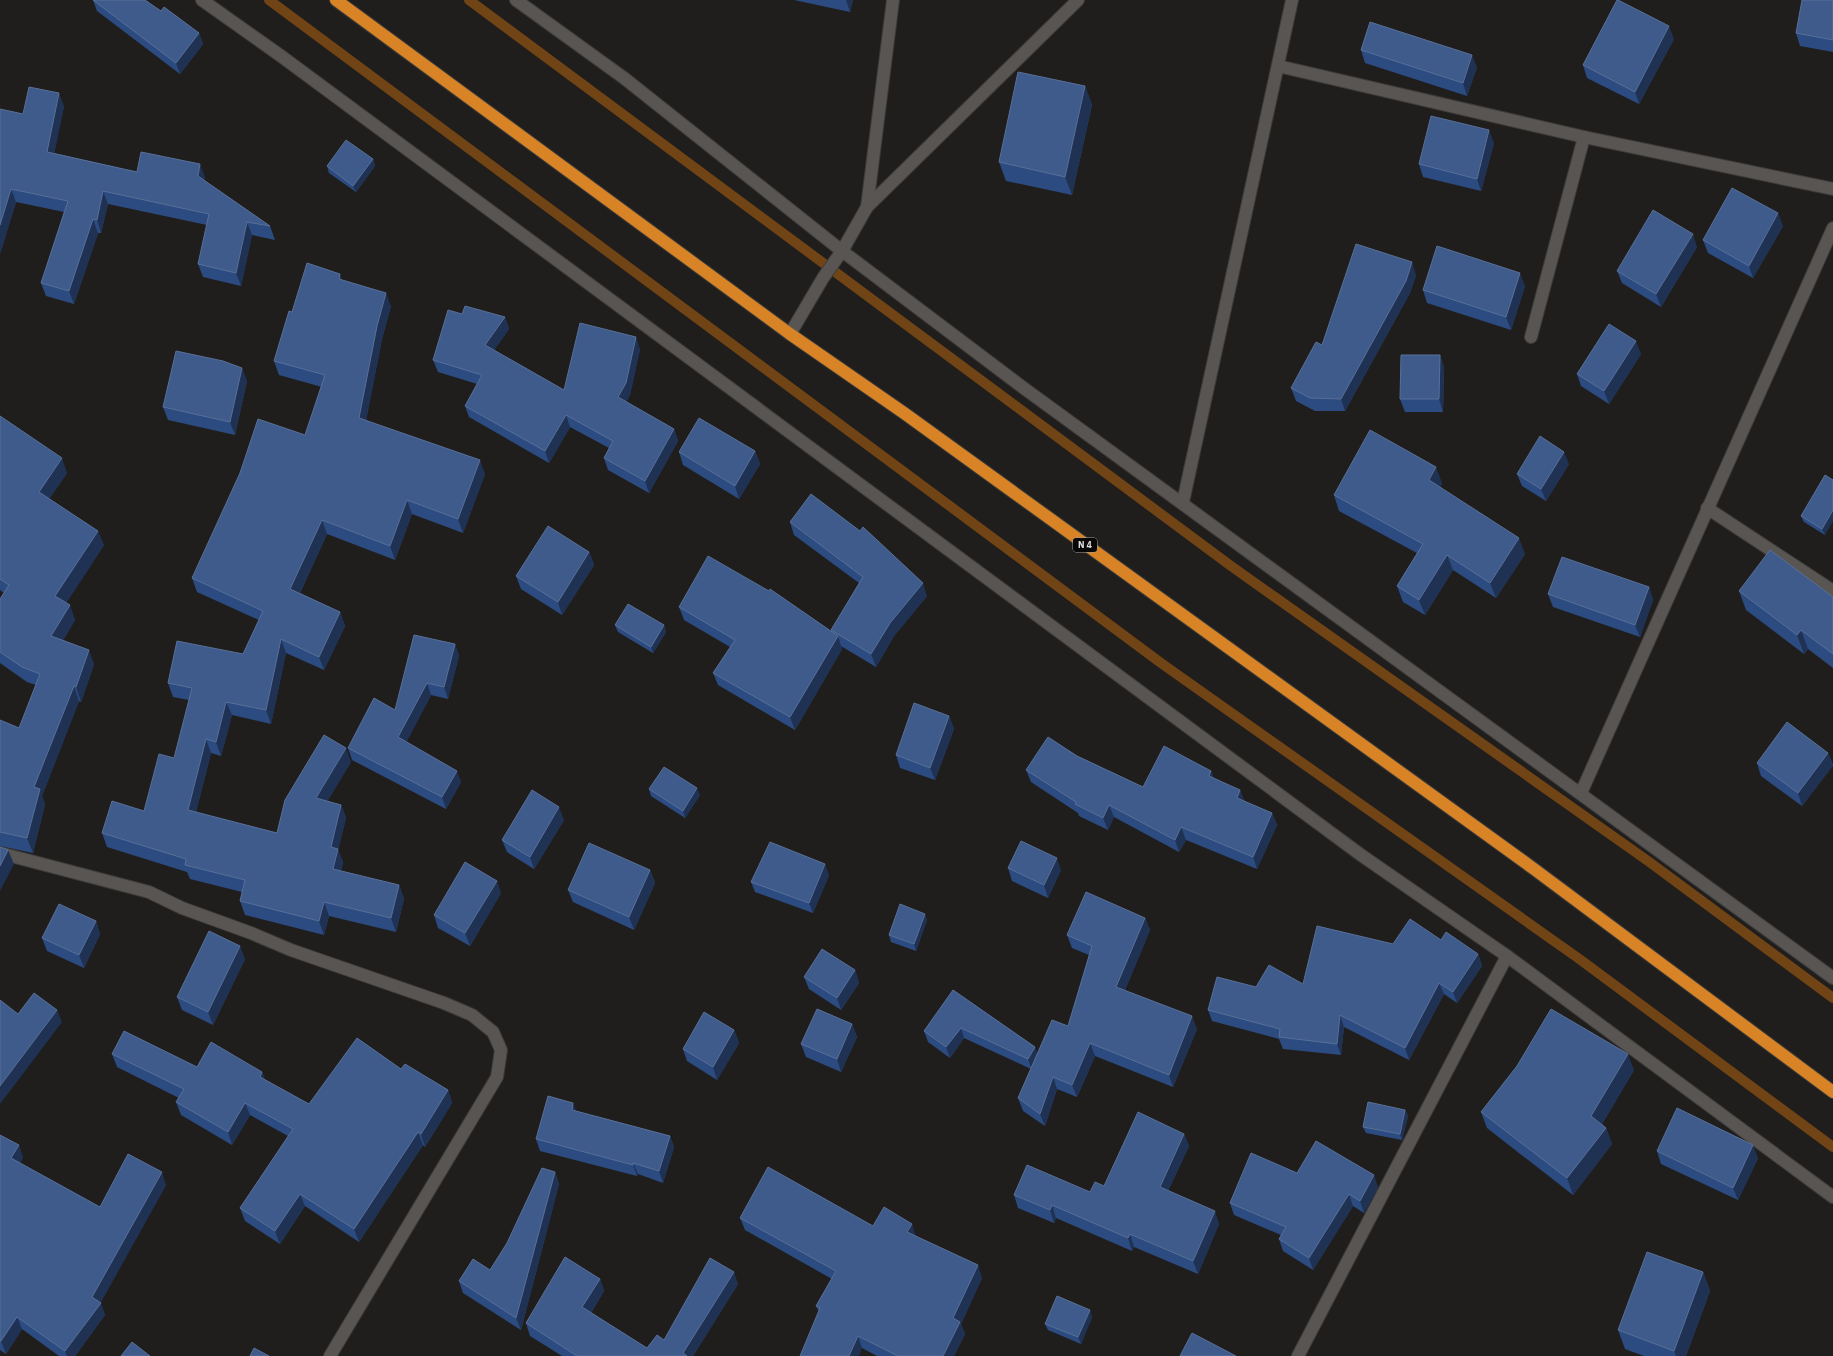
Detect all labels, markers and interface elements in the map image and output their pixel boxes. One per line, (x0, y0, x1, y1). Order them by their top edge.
road number: N 4 (1073, 538, 1097, 552)

